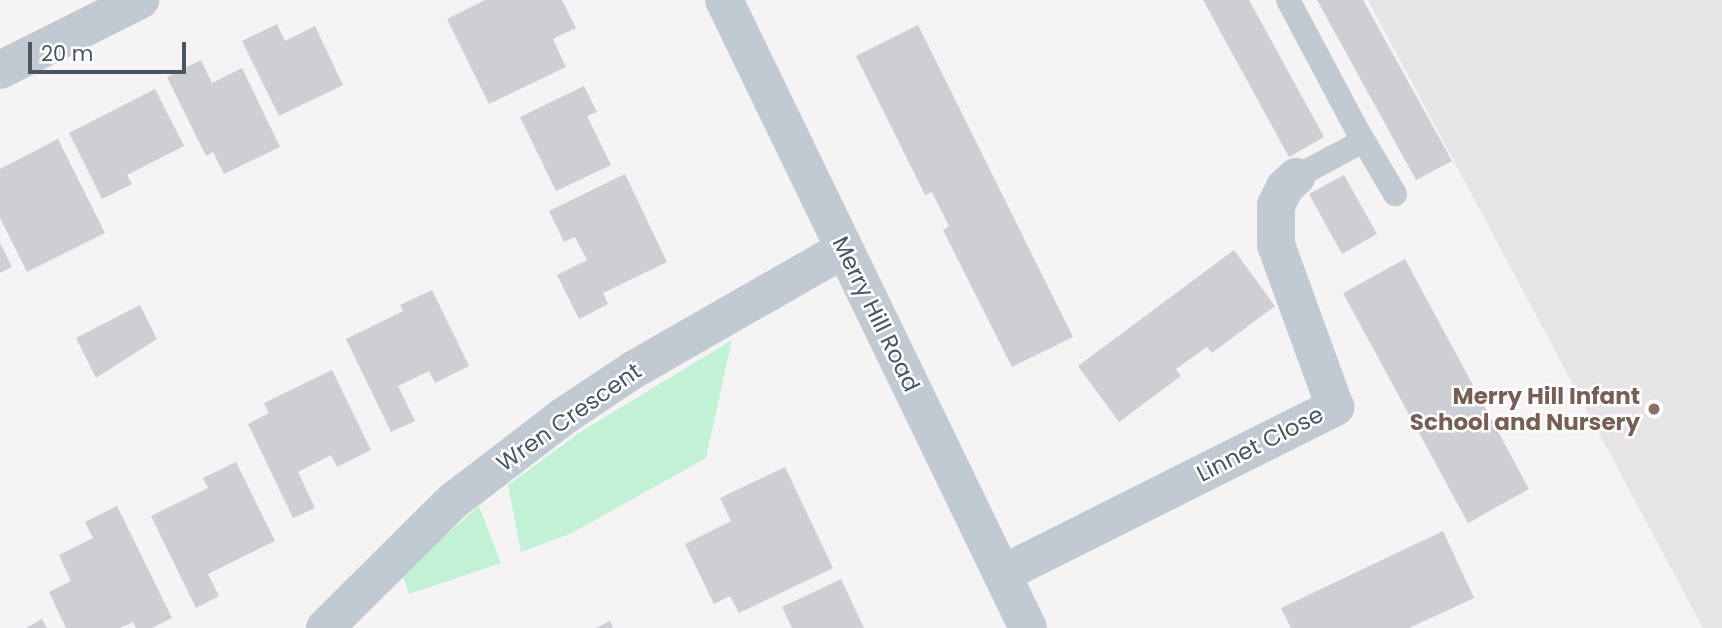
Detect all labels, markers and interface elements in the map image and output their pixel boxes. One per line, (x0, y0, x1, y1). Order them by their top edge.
scale bar (32, 28, 189, 72)
text: 20 m (41, 39, 94, 68)
street label: Merry Hill Road (827, 232, 925, 396)
street label: Wren Crescent (491, 357, 647, 477)
place label: Merry Hill Infant School and Nursery (1410, 382, 1640, 436)
street label: Linnet Close (1192, 400, 1328, 488)
marker: Merry Hill Infant School and Nursery (1646, 401, 1662, 417)

